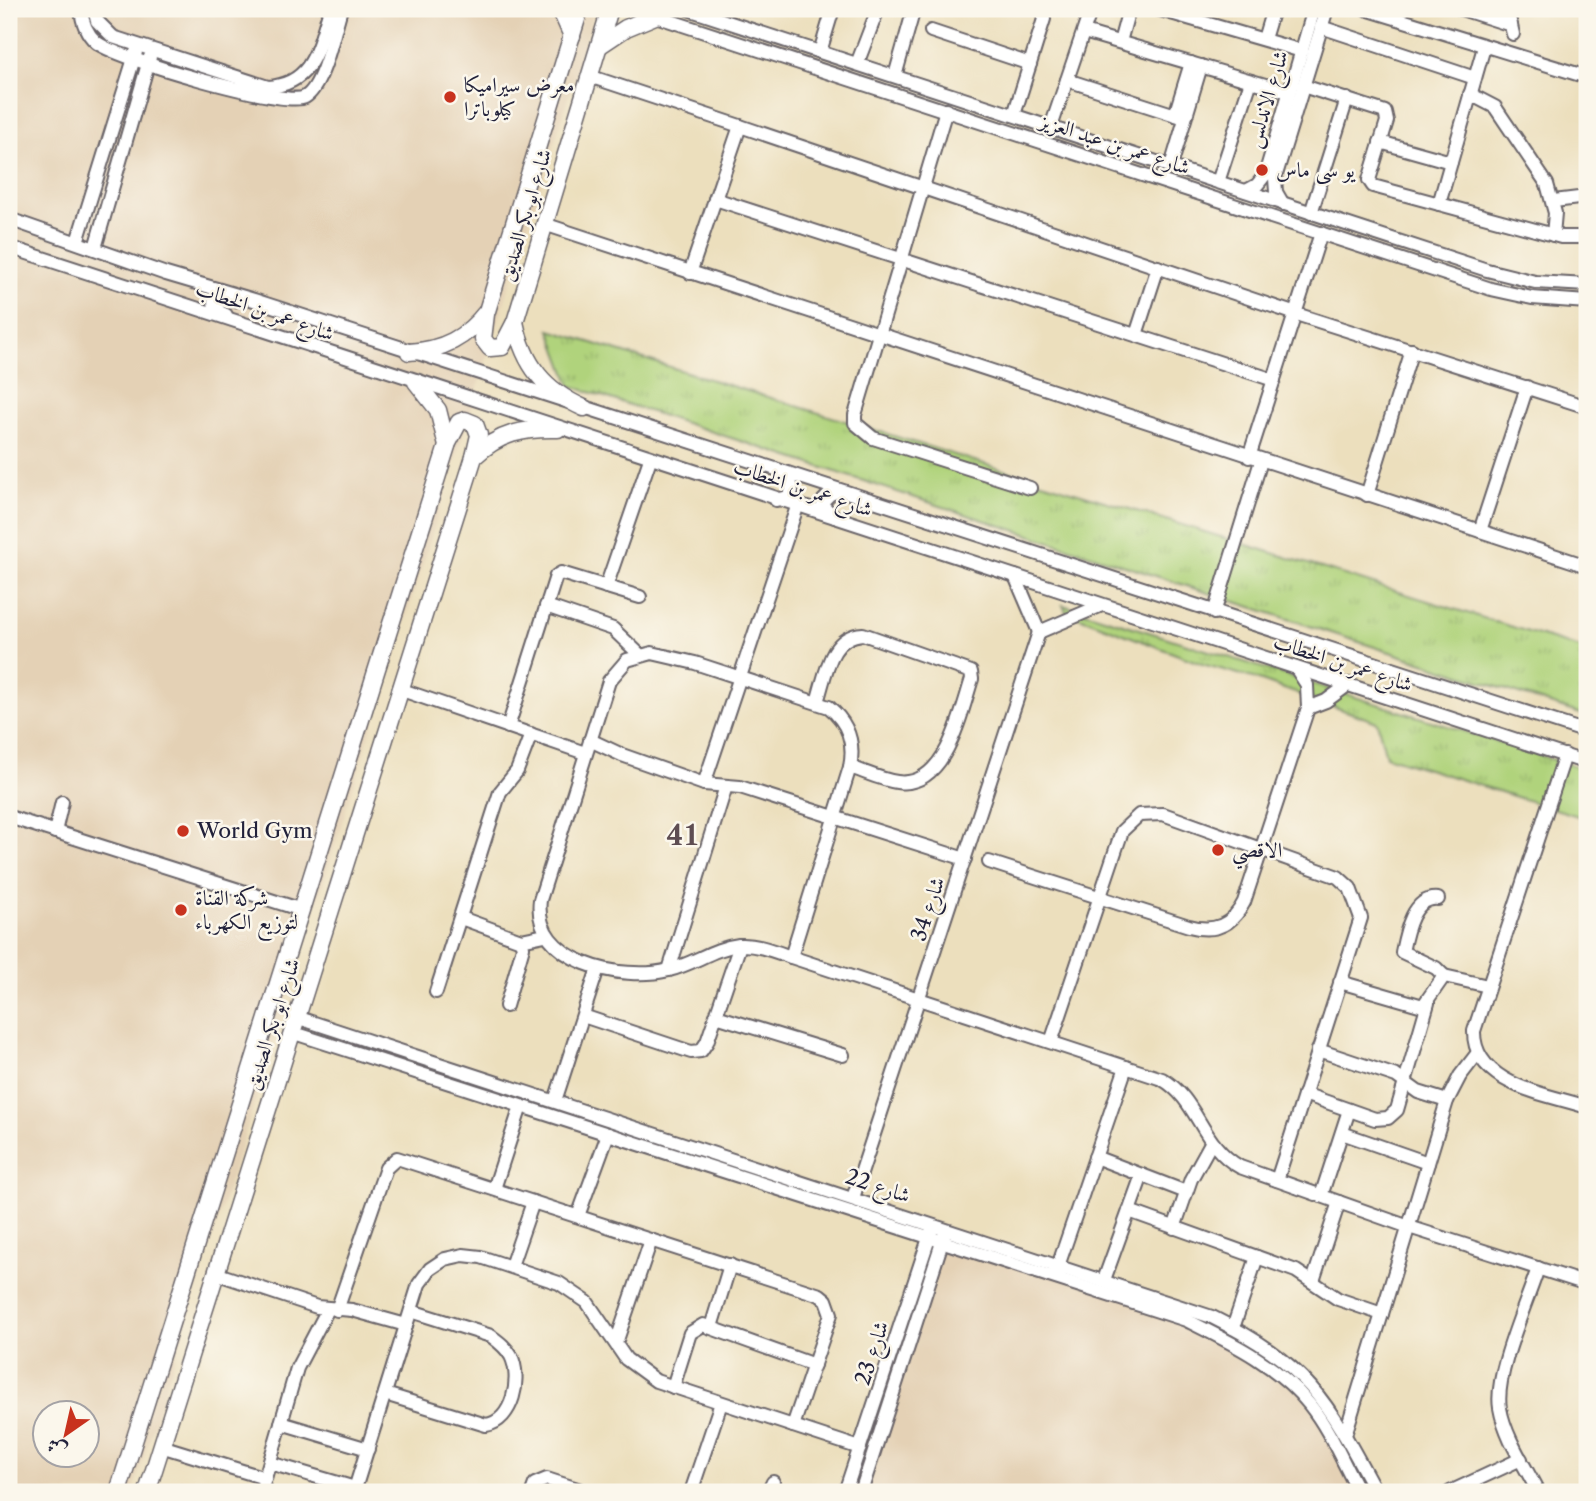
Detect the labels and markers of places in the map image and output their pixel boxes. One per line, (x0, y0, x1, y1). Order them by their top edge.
place label: معرض سيراميكا كيلوباترا (464, 72, 574, 122)
marker: معرض سيراميكا كيلوباترا (442, 89, 458, 105)
place label: يو سى ماس (1276, 157, 1356, 185)
marker: يو سى ماس (1254, 162, 1270, 178)
place label: World Gym (196, 818, 313, 843)
marker: World Gym (175, 823, 191, 839)
place label: الاقصي (1232, 837, 1282, 870)
marker: الاقصي (1210, 842, 1226, 858)
place label: شركة القناة لتوزيع الكهرباء (195, 885, 298, 941)
marker: شركة القناة لتوزيع الكهرباء (173, 902, 189, 918)

